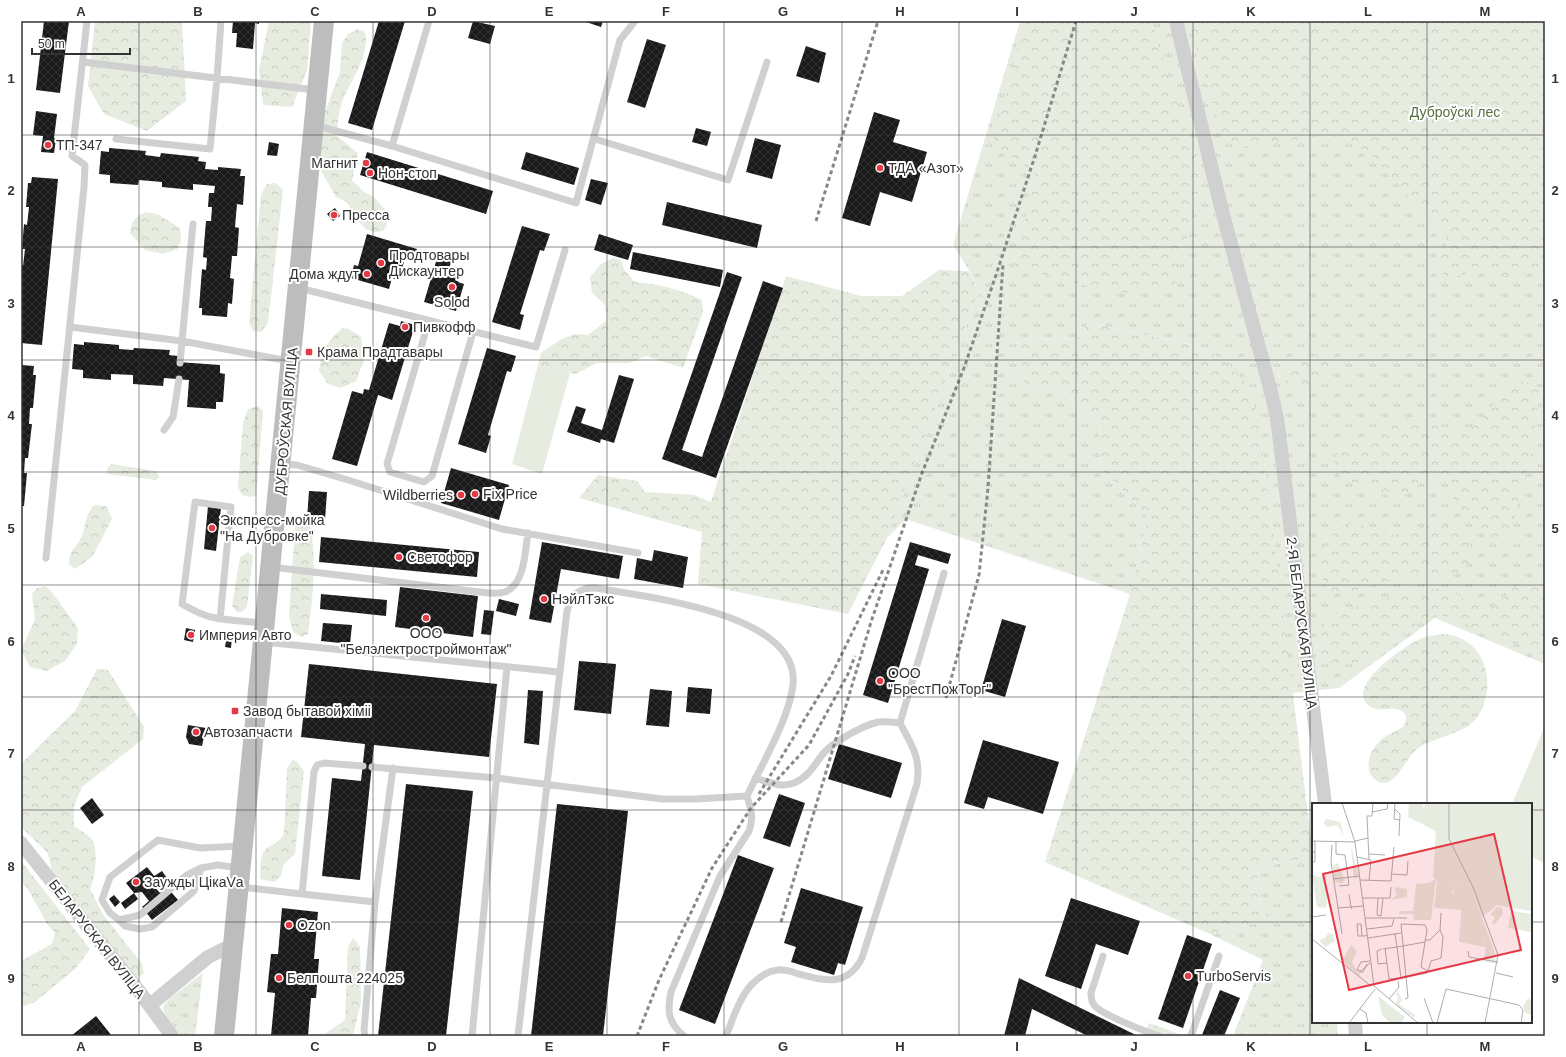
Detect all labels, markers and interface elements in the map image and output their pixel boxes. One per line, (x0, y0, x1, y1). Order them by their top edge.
text: A (76, 4, 86, 19)
text: B (193, 4, 203, 19)
text: C (310, 4, 320, 19)
text: D (427, 4, 437, 19)
text: E (545, 4, 554, 19)
text: F (662, 4, 670, 19)
text: G (778, 4, 788, 19)
text: H (895, 4, 905, 19)
text: I (1015, 4, 1019, 19)
text: J (1130, 4, 1138, 19)
text: K (1246, 4, 1256, 19)
text: L (1364, 4, 1372, 19)
text: M (1480, 4, 1490, 19)
scale bar (32, 30, 130, 56)
text: 50 m (38, 37, 65, 51)
text: 1 (7, 71, 15, 86)
text: 1 (1551, 71, 1559, 86)
park label: Дуброўскі лес (1410, 104, 1500, 120)
place label: ТП-347 (56, 137, 103, 153)
marker: ТП-347 (43, 140, 53, 150)
place label: Магнит (311, 155, 359, 171)
marker: Магнит (361, 158, 371, 168)
place label: ТДА «Азот» (888, 160, 964, 176)
marker: ТДА «Азот» (875, 163, 885, 173)
place label: Нон-стоп (378, 165, 437, 181)
marker: Нон-стоп (365, 168, 375, 178)
text: 2 (7, 183, 15, 198)
text: 2 (1551, 183, 1559, 198)
place label: Пресса (342, 207, 390, 223)
marker: Пресса (329, 210, 339, 220)
place label: Продтовары Дискаунтер (389, 247, 469, 279)
marker: Продтовары Дискаунтер (376, 258, 386, 268)
place label: Дома ждут (289, 266, 360, 282)
marker: Дома ждут (362, 269, 372, 279)
marker: Solod (447, 282, 457, 292)
place label: Solod (434, 294, 470, 310)
text: 3 (7, 296, 15, 311)
text: 3 (1551, 296, 1559, 311)
place label: Пивкофф (413, 319, 475, 335)
marker: Пивкофф (400, 322, 410, 332)
place label: Крама Прадтавары (317, 344, 443, 360)
street label: ДУБРОЎСКАЯ ВУЛІЦА (271, 346, 300, 496)
marker: Крама Прадтавары (304, 347, 314, 357)
text: 4 (7, 408, 15, 423)
text: 4 (1551, 408, 1559, 423)
place label: Fix Price (483, 486, 538, 502)
place label: Wildberries (383, 487, 453, 503)
marker: Fix Price (470, 489, 480, 499)
marker: Wildberries (456, 490, 466, 500)
place label: Экспресс-мойка "На Дубровке" (220, 512, 325, 544)
text: 5 (7, 521, 15, 536)
text: 5 (1551, 521, 1559, 536)
marker: Экспресс-мойка "На Дубровке" (207, 523, 217, 533)
street label: 2-Я БЕЛАРУСКАЯ ВУЛІЦА (1284, 536, 1321, 711)
place label: Светофор (407, 549, 473, 565)
marker: Светофор (394, 552, 404, 562)
place label: НэйлТэкс (552, 591, 614, 607)
marker: НэйлТэкс (539, 594, 549, 604)
marker: ООО "Белэлектростроймонтаж" (421, 613, 431, 623)
place label: ООО "Белэлектростроймонтаж" (340, 625, 512, 657)
place label: Империя Авто (199, 627, 292, 643)
marker: Империя Авто (186, 630, 196, 640)
text: 6 (7, 634, 15, 649)
text: 6 (1551, 634, 1559, 649)
place label: ООО "БрестПожТорг" (888, 665, 991, 697)
marker: ООО "БрестПожТорг" (875, 676, 885, 686)
place label: Завод бытавой хіміі (243, 703, 371, 719)
marker: Завод бытавой хіміі (230, 706, 240, 716)
place label: Автозапчасти (204, 724, 292, 740)
marker: Автозапчасти (191, 727, 201, 737)
text: 7 (7, 746, 15, 761)
text: 7 (1551, 746, 1559, 761)
inset map (1312, 803, 1532, 1023)
text: 8 (7, 859, 15, 874)
text: 8 (1551, 859, 1559, 874)
place label: Заужды ЦікаVа (144, 874, 244, 890)
street label: БЕЛАРУСКАЯ ВУЛІЦА (46, 876, 149, 1002)
marker: Заужды ЦікаVа (131, 877, 141, 887)
place label: Ozon (297, 917, 330, 933)
marker: Ozon (284, 920, 294, 930)
place label: TurboServis (1196, 968, 1271, 984)
place label: Белпошта 224025 (287, 970, 403, 986)
text: 9 (7, 971, 15, 986)
marker: TurboServis (1183, 971, 1193, 981)
text: 9 (1551, 971, 1559, 986)
marker: Белпошта 224025 (274, 973, 284, 983)
text: A (76, 1039, 86, 1054)
text: B (193, 1039, 203, 1054)
text: C (310, 1039, 320, 1054)
text: D (427, 1039, 437, 1054)
text: E (545, 1039, 554, 1054)
text: F (662, 1039, 670, 1054)
text: G (778, 1039, 788, 1054)
text: H (895, 1039, 905, 1054)
text: I (1015, 1039, 1019, 1054)
text: J (1130, 1039, 1138, 1054)
text: K (1246, 1039, 1256, 1054)
text: L (1364, 1039, 1372, 1054)
text: M (1480, 1039, 1490, 1054)

